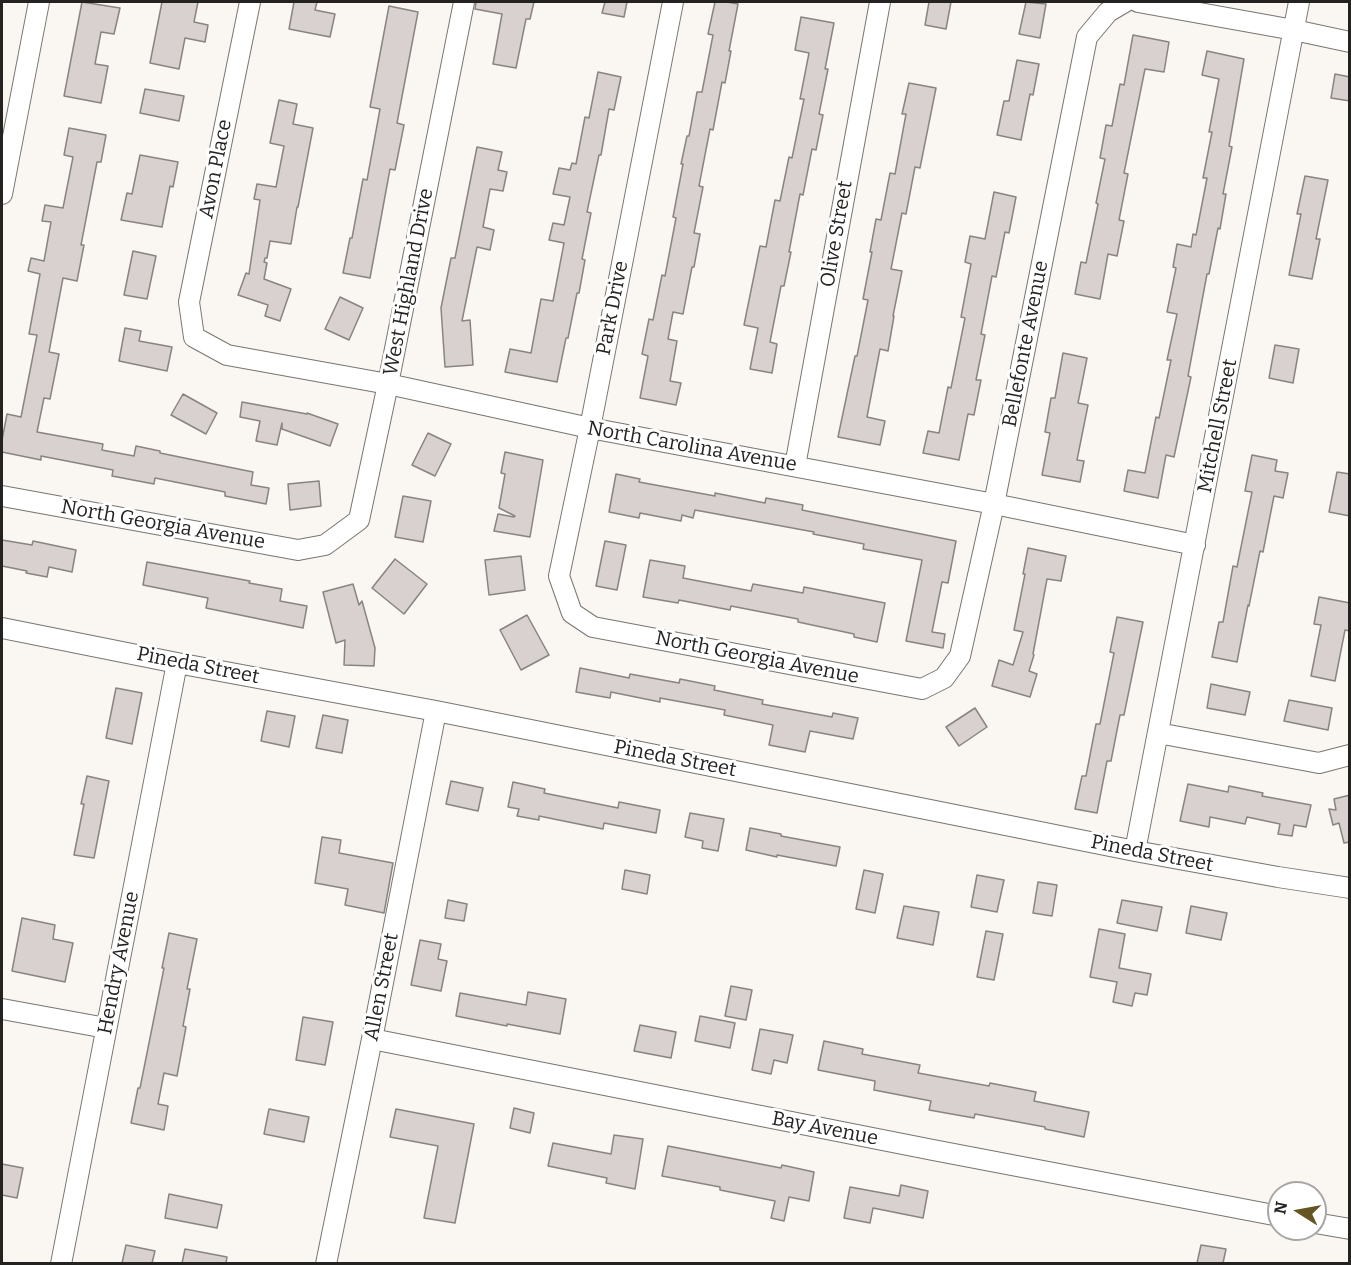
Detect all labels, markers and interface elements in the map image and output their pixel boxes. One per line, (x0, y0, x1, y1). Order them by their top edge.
street label: Avon Place (195, 117, 237, 221)
street label: Olive Street (816, 179, 858, 289)
street label: West Highland Drive (379, 186, 439, 378)
street label: Park Drive (592, 259, 634, 357)
street label: Bellefonte Avenue (998, 259, 1054, 429)
street label: Mitchell Street (1193, 357, 1243, 495)
street label: North Carolina Avenue (585, 417, 799, 477)
street label: North Georgia Avenue (59, 495, 267, 555)
street label: North Georgia Avenue (653, 626, 861, 690)
street label: Pineda Street (135, 642, 261, 690)
street label: Pineda Street (612, 735, 738, 783)
street label: Pineda Street (1089, 830, 1215, 878)
street label: Hendry Avenue (93, 890, 145, 1036)
street label: Allen Street (360, 931, 404, 1043)
street label: Bay Avenue (770, 1107, 880, 1151)
north arrow (1267, 1181, 1327, 1241)
text: N (1270, 1200, 1291, 1216)

